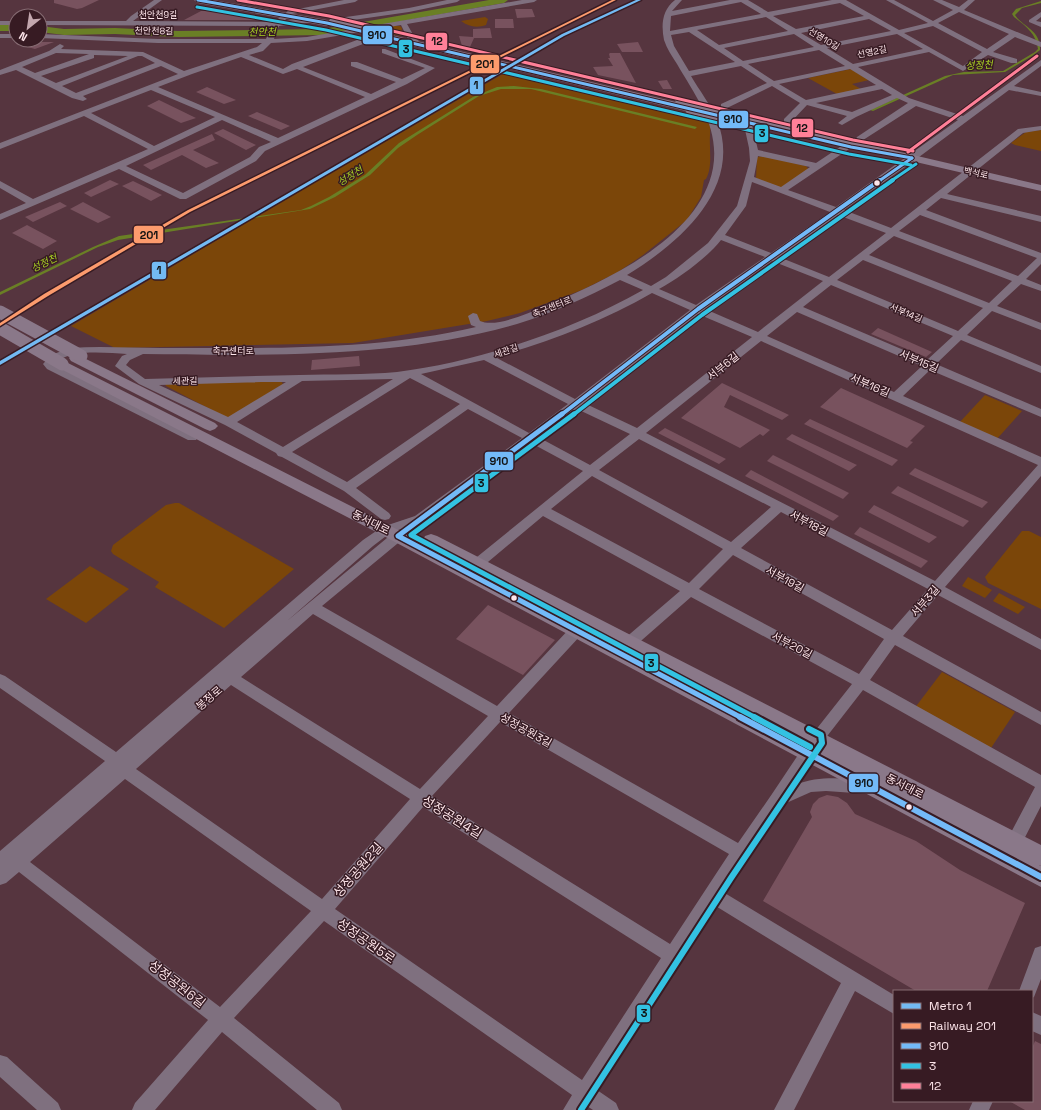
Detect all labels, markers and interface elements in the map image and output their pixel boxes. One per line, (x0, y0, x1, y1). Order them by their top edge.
north arrow (8, 8, 48, 48)
street label: 천안천9길 (139, 9, 177, 21)
street label: 천안천8길 (135, 25, 173, 37)
water label: 천안천 (248, 25, 278, 39)
line badge: 910 (362, 25, 393, 45)
street label: 선영10길 (806, 25, 842, 53)
text: 910 (368, 28, 386, 42)
text: N (16, 29, 30, 45)
line badge: 12 (425, 32, 448, 51)
text: 12 (431, 34, 443, 48)
line badge: 3 (398, 39, 413, 58)
text: 3 (403, 42, 410, 56)
street label: 선영2길 (856, 43, 888, 61)
line badge: 201 (470, 54, 500, 74)
text: 201 (476, 57, 494, 71)
water label: 성정천 (965, 58, 995, 72)
line badge: 1 (469, 76, 484, 95)
text: 1 (474, 78, 479, 92)
line badge: 910 (718, 110, 749, 129)
text: 910 (724, 112, 742, 126)
line badge: 12 (791, 118, 814, 138)
text: 12 (796, 121, 808, 135)
line badge: 3 (754, 124, 769, 143)
text: 3 (759, 126, 766, 140)
water label: 성정천 (335, 162, 367, 189)
street label: 백석로 (963, 164, 989, 182)
unlabelled marker (872, 178, 882, 188)
line badge: 201 (133, 225, 164, 244)
text: 201 (140, 228, 158, 242)
water label: 성정천 (29, 250, 61, 275)
line badge: 1 (151, 261, 167, 280)
text: 1 (157, 263, 162, 277)
street label: 축구센터로 (531, 294, 573, 320)
street label: 서부14길 (888, 301, 924, 325)
street label: 세관길 (492, 341, 520, 361)
street label: 축구센터로 (212, 345, 254, 357)
street label: 서부15길 (897, 346, 941, 376)
street label: 서부6길 (704, 349, 742, 383)
street label: 서부16길 (848, 370, 892, 400)
street label: 세관길 (172, 375, 198, 387)
line badge: 910 (484, 451, 514, 471)
text: 910 (490, 454, 508, 468)
line badge: 3 (474, 473, 489, 493)
text: 3 (478, 476, 485, 490)
street label: 동서대로 (350, 507, 392, 537)
street label: 서부18길 (787, 507, 831, 539)
street label: 서부19길 (763, 563, 807, 595)
street label: 서부3길 (908, 582, 942, 620)
unlabelled marker (509, 593, 519, 603)
street label: 서부20길 (769, 628, 815, 662)
line badge: 3 (644, 653, 659, 672)
text: 3 (648, 656, 655, 670)
street label: 봉정로 (193, 683, 225, 713)
street label: 성정공원3길 (498, 710, 554, 750)
street label: 동서대로 (884, 771, 926, 801)
line badge: 910 (848, 773, 879, 793)
text: 910 (855, 776, 873, 790)
street label: 성정공원4길 (419, 792, 485, 842)
unlabelled marker (904, 802, 914, 812)
street label: 성정공원2길 (329, 839, 387, 901)
street label: 성정공원5로 (333, 915, 399, 967)
street label: 성정공원6길 (145, 956, 209, 1012)
legend (893, 990, 1033, 1102)
text: Metro 1 (929, 998, 972, 1014)
line badge: 3 (636, 1004, 651, 1023)
text: 3 (641, 1006, 648, 1020)
text: Railway 201 (929, 1018, 996, 1034)
text: 910 (929, 1038, 949, 1054)
text: 3 (929, 1058, 936, 1074)
text: 12 (929, 1078, 941, 1094)

